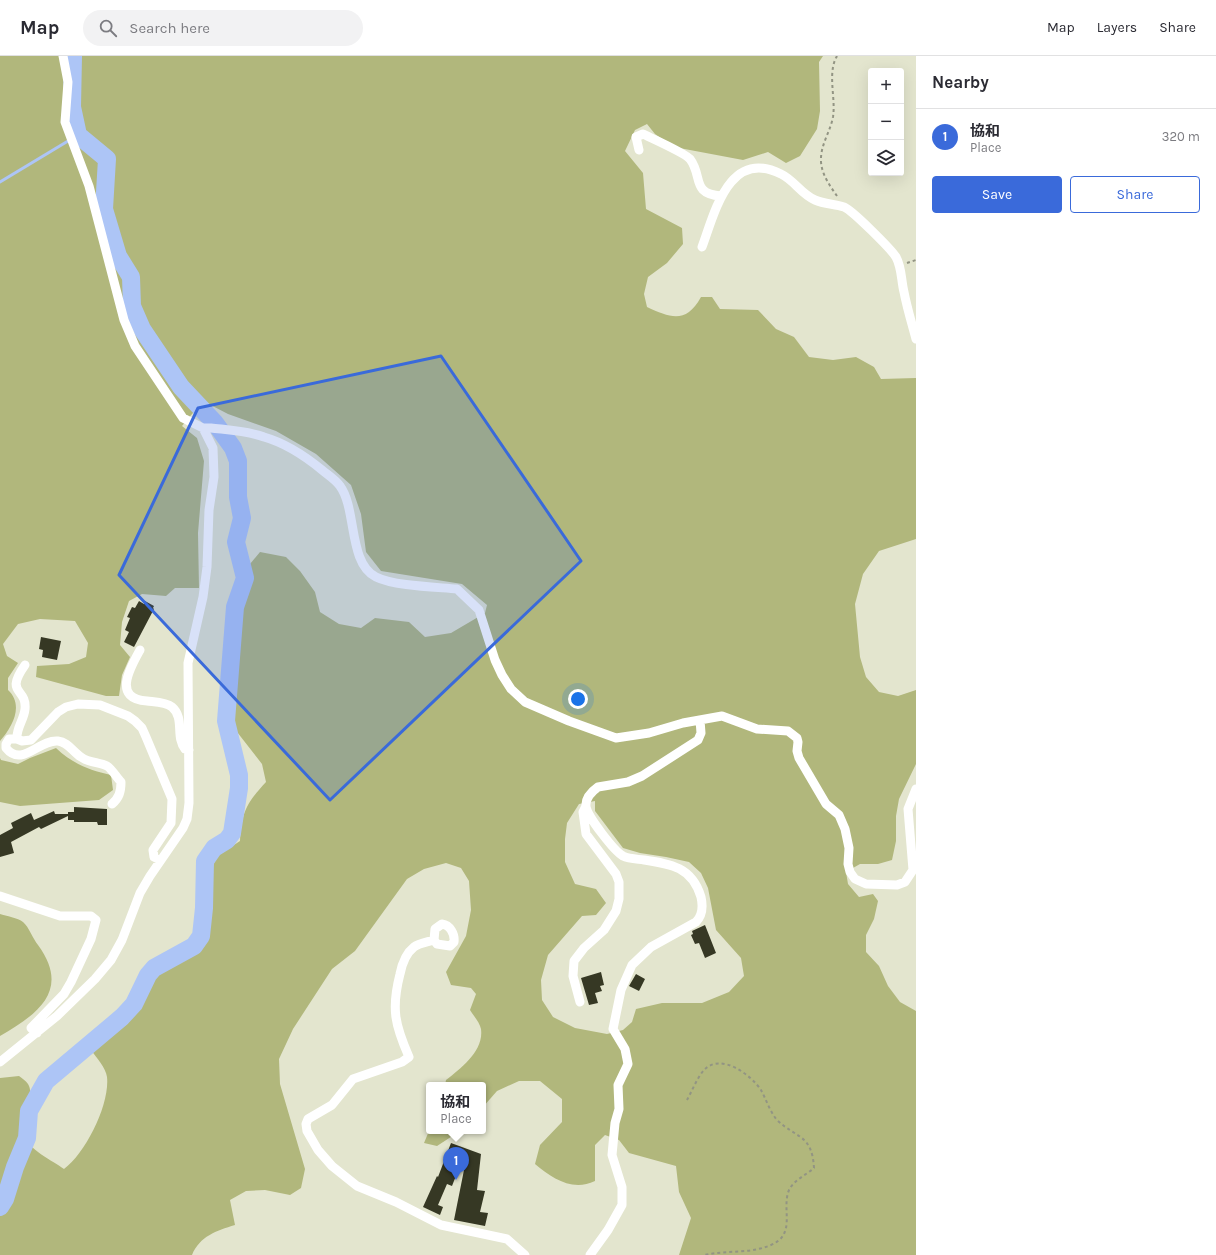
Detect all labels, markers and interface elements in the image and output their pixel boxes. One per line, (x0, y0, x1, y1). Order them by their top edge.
search box (83, 10, 363, 46)
text: Map (20, 17, 59, 39)
icon: search (97, 17, 119, 39)
text: Search here (129, 19, 210, 37)
text: Map (1047, 19, 1075, 36)
text: Layers (1097, 19, 1137, 36)
text: Share (1159, 19, 1196, 36)
map controls (868, 68, 904, 176)
button: + (868, 68, 904, 104)
text: Nearby (932, 72, 989, 92)
button: − (868, 104, 904, 140)
text: 協和 (970, 122, 1000, 140)
text: 1 (943, 129, 947, 144)
text: 320 m (1162, 129, 1200, 144)
button: layers (868, 140, 904, 176)
text: Place (970, 140, 1001, 155)
button: Save (932, 176, 1062, 213)
button: Share (1070, 176, 1200, 213)
your location (568, 689, 588, 709)
popup (426, 1082, 486, 1134)
text: 協和 (440, 1093, 470, 1111)
text: Place (440, 1111, 472, 1126)
pin: 1 (443, 1147, 469, 1180)

